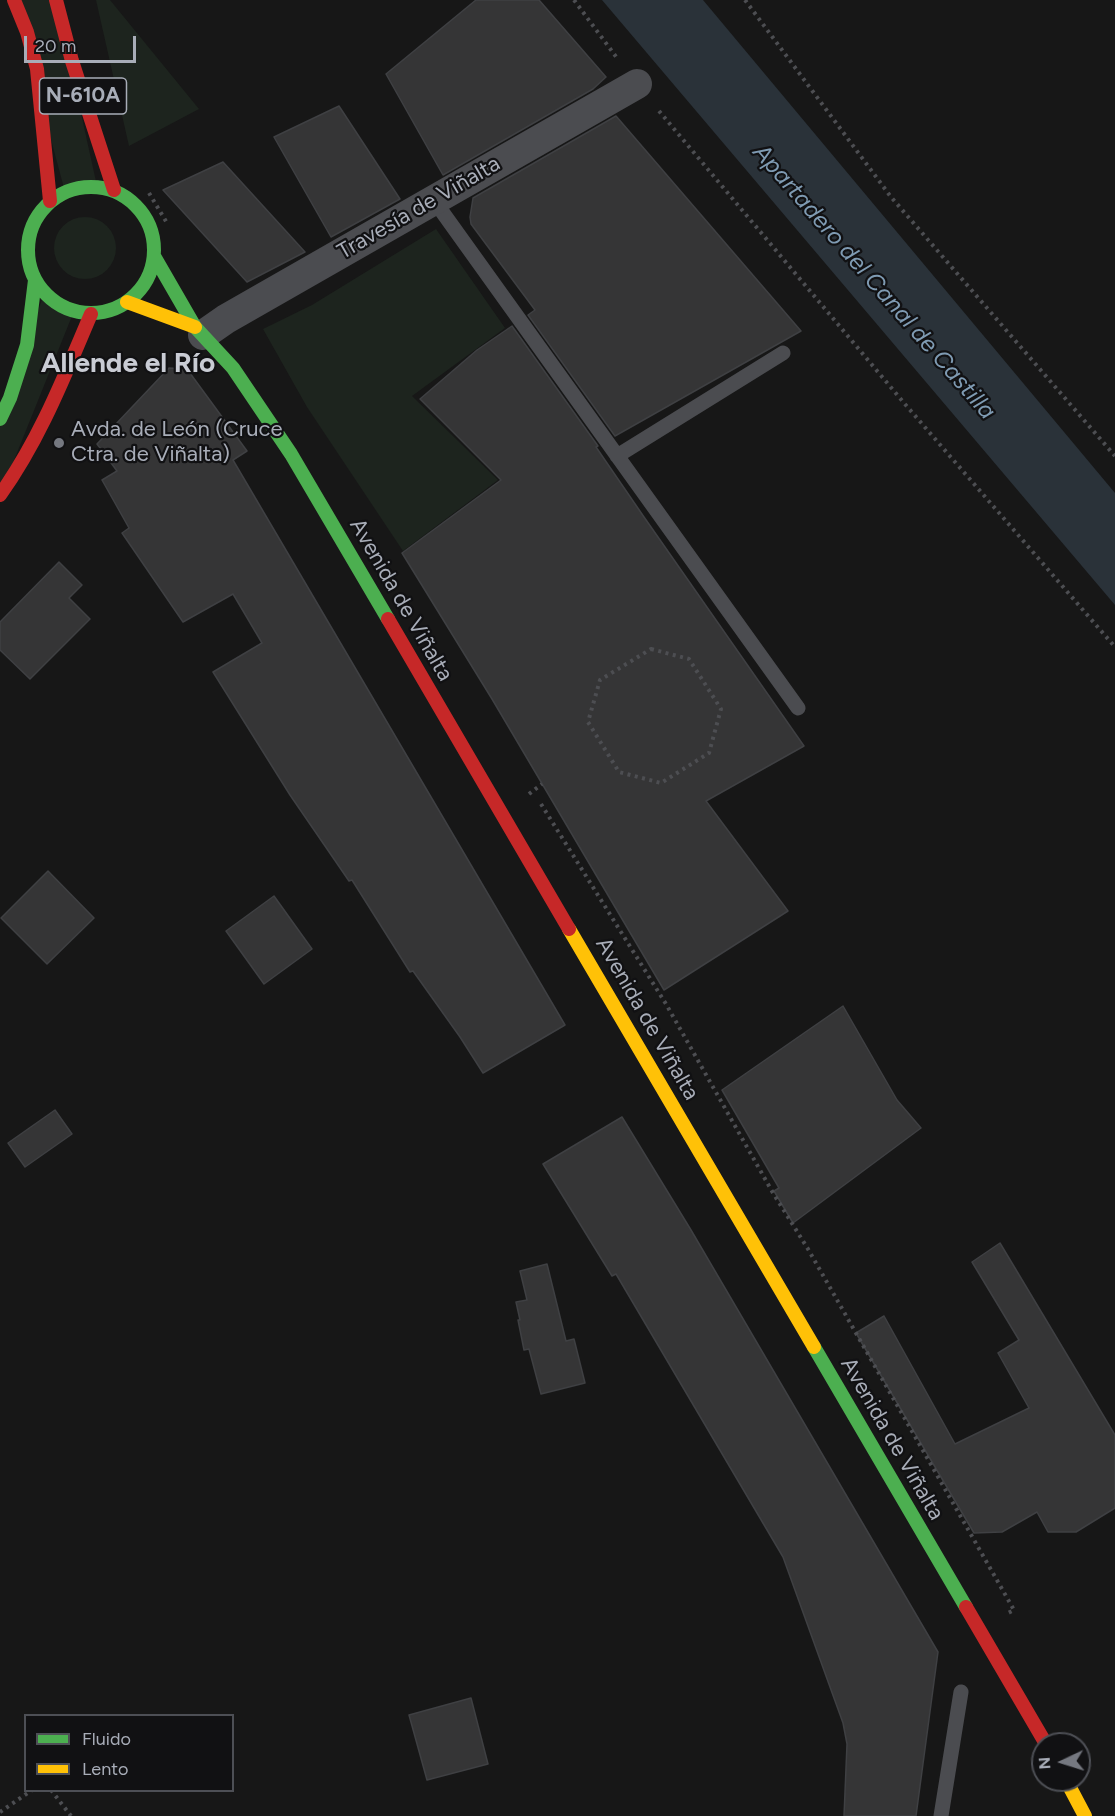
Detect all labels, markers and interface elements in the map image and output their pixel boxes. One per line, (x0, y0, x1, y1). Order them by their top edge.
scale bar (27, 24, 140, 62)
text: 20 m (35, 35, 76, 57)
road number: N-610A (40, 78, 127, 114)
water label: Apartadero del Canal de Castilla (747, 138, 1001, 426)
street label: Travesía de Viñalta (333, 151, 505, 265)
district label: Allende el Río (41, 347, 215, 381)
place label: Avda. de León (Cruce Ctra. de Viñalta) (71, 417, 282, 469)
marker: Avda. de León (Cruce Ctra. de Viñalta) (52, 436, 66, 450)
street label: Avenida de Viñalta (344, 514, 458, 686)
street label: Avenida de Viñalta (590, 933, 704, 1105)
street label: Avenida de Viñalta (835, 1353, 949, 1525)
legend (24, 1714, 234, 1792)
text: Fluido (82, 1728, 131, 1750)
north arrow (1031, 1732, 1091, 1792)
text: N (1035, 1756, 1054, 1770)
text: Lento (82, 1758, 128, 1780)

